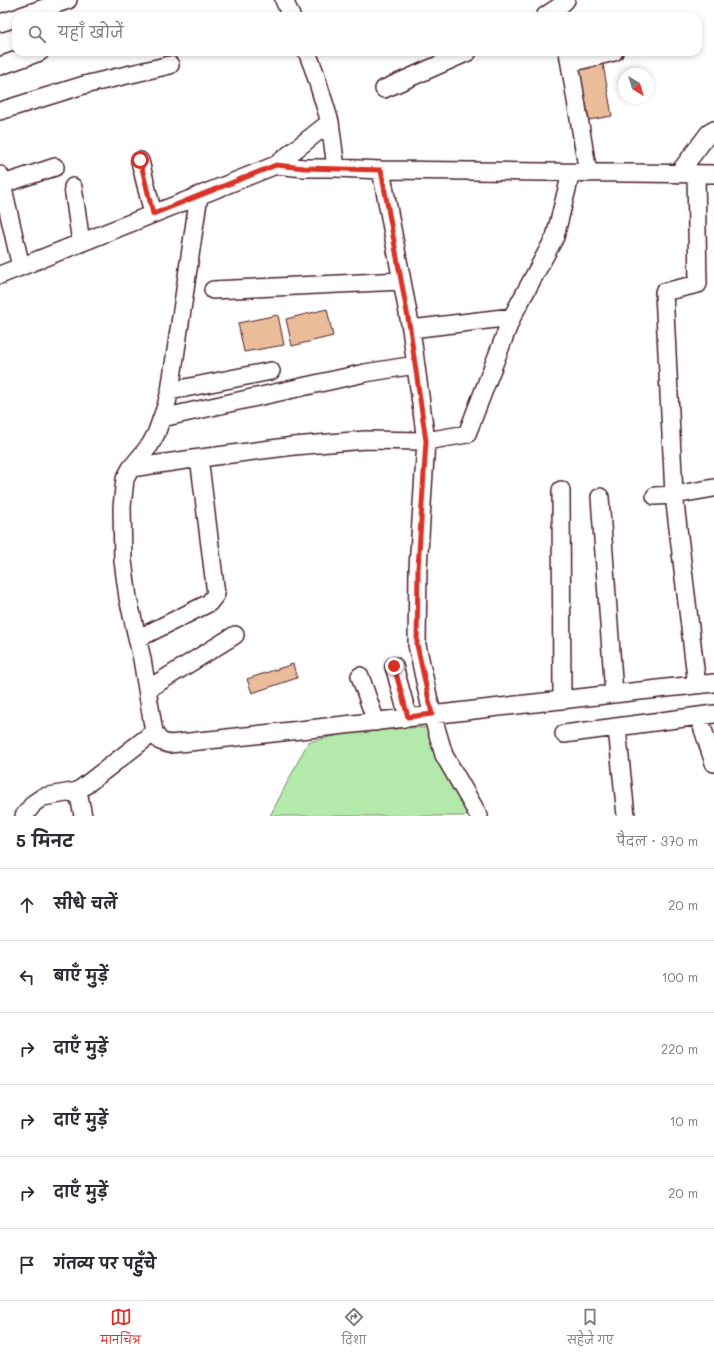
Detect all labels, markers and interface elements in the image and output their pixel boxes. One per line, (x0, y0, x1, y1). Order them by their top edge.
search box (12, 12, 702, 56)
text: यहाँ खोजें (58, 22, 123, 42)
icon: search (26, 23, 48, 45)
north arrow (618, 68, 654, 104)
route start (131, 151, 149, 169)
route end (385, 657, 403, 675)
text: 5 मिनट (16, 829, 73, 851)
text: पैदल · 370 m (617, 832, 698, 849)
text: सीधे चलें (54, 893, 117, 913)
icon: ahead (16, 894, 38, 916)
text: 20 m (668, 896, 698, 913)
text: बाएँ मुड़ें (54, 965, 108, 985)
icon: left (16, 966, 38, 988)
text: 100 m (662, 968, 698, 985)
text: दाएँ मुड़ें (54, 1037, 108, 1057)
icon: right (16, 1038, 38, 1060)
text: 220 m (661, 1040, 698, 1057)
text: दाएँ मुड़ें (54, 1109, 108, 1129)
icon: right (16, 1110, 38, 1132)
text: 10 m (670, 1112, 698, 1129)
text: दाएँ मुड़ें (54, 1181, 108, 1201)
icon: right (16, 1182, 38, 1204)
text: 20 m (668, 1184, 698, 1201)
text: गंतव्य पर पहुँचे (54, 1253, 156, 1273)
icon: arrive (16, 1254, 38, 1276)
tab: मानचित्र (100, 1306, 141, 1352)
tab: दिशा (342, 1306, 366, 1352)
tab: सहेजे गए (567, 1306, 614, 1352)

